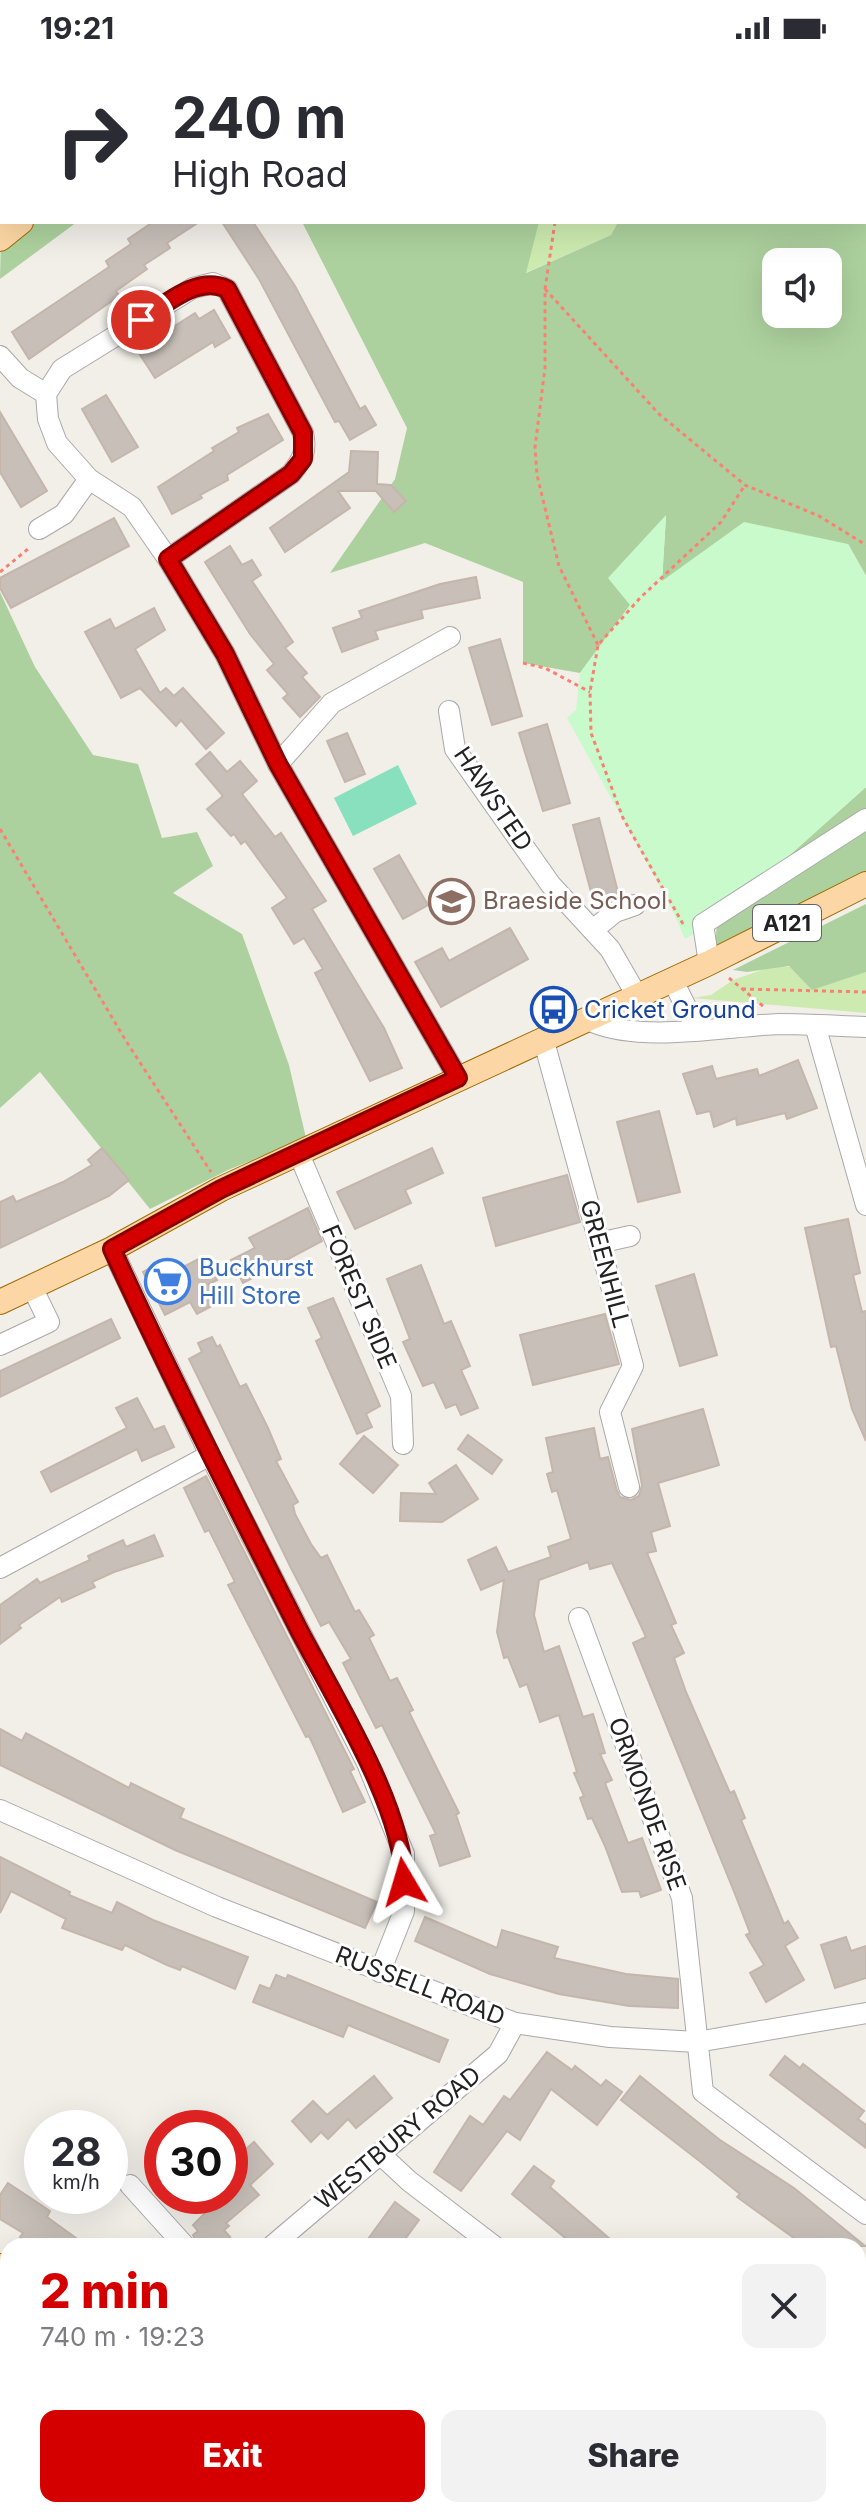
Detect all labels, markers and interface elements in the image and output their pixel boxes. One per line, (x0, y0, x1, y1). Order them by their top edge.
text: 19:21 (40, 10, 114, 46)
text: 240 m (172, 84, 346, 152)
icon: right (40, 88, 144, 192)
text: High Road (172, 152, 348, 196)
map controls (762, 248, 842, 328)
button: sound (762, 248, 842, 328)
pin (107, 286, 175, 354)
icon: arrive (119, 298, 163, 342)
street label: HAWSTED (448, 741, 539, 856)
school or university icon: Braeside School (428, 877, 476, 925)
place label: Braeside School (483, 886, 667, 915)
road number: A121 (753, 905, 821, 941)
bus stop icon: Cricket Ground (529, 986, 577, 1034)
place label: Cricket Ground (584, 995, 756, 1024)
street label: GREENHILL (574, 1197, 637, 1331)
street label: FOREST SIDE (316, 1220, 403, 1373)
place label: Buckhurst Hill Store (199, 1253, 314, 1310)
supermarket icon: Buckhurst Hill Store (144, 1258, 192, 1306)
street label: ORMONDE RISE (603, 1713, 692, 1894)
position arrow (362, 1840, 446, 1924)
street label: RUSSELL ROAD (331, 1940, 509, 2031)
street label: WESTBURY ROAD (309, 2060, 486, 2215)
speed limit sign: 30 (144, 2110, 248, 2214)
text: 28 (50, 2127, 102, 2176)
text: km/h (52, 2170, 100, 2194)
text: 2 min (40, 2261, 170, 2320)
button: close (742, 2264, 826, 2348)
text: 740 m · 19:23 (40, 2321, 205, 2352)
button: Exit (40, 2410, 425, 2502)
button: Share (441, 2410, 826, 2502)

